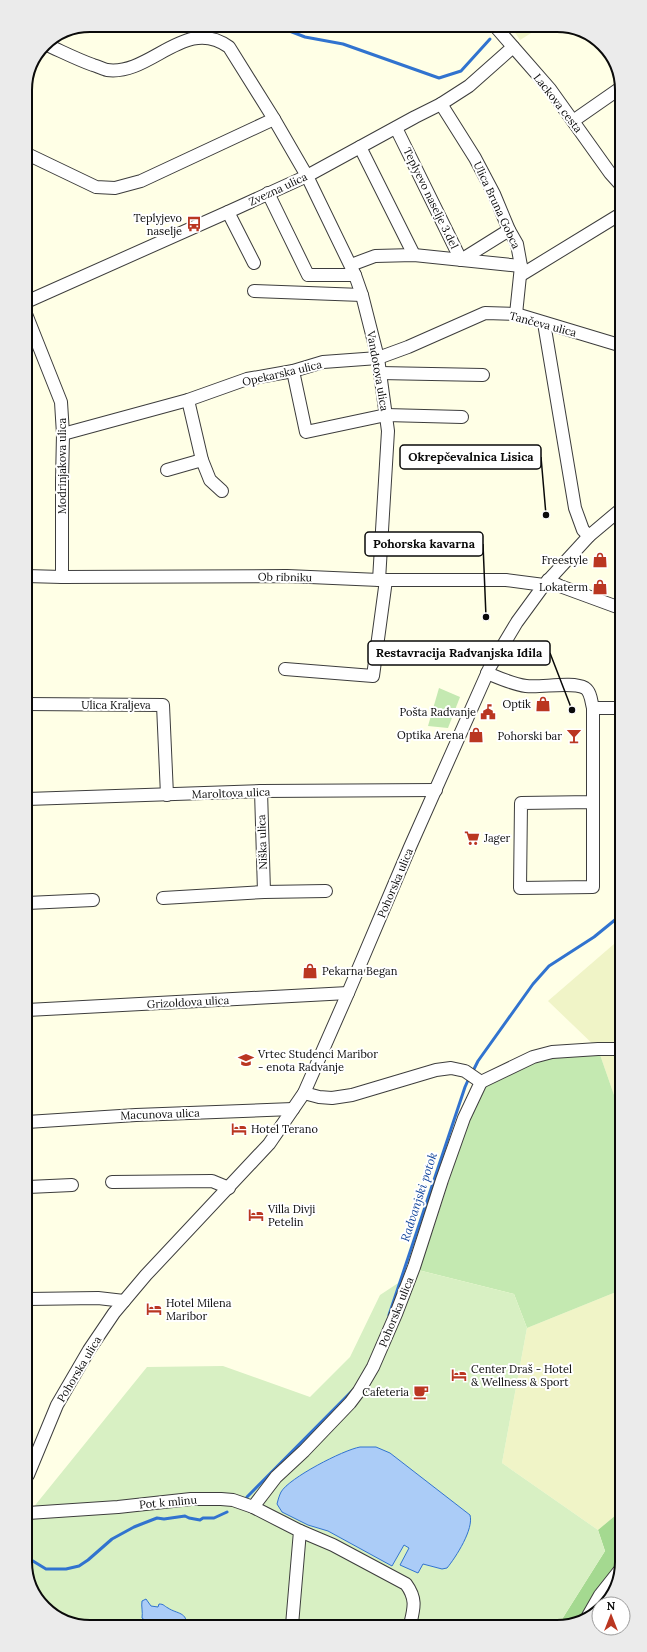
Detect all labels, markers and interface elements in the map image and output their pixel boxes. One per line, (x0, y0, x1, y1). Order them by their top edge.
street label: Lackova cesta (531, 71, 586, 136)
street label: Teplyevo naselje 3.del (400, 145, 462, 251)
street label: Ulica Bruna Gobca (471, 159, 524, 251)
street label: Zvezna ulica (246, 169, 310, 209)
place label: Teplyjevo naselje (134, 211, 182, 238)
bus stop icon: Teplyjevo naselje (185, 215, 203, 233)
street label: Tančeva ulica (508, 308, 578, 340)
street label: Vandotova ulica (364, 329, 392, 412)
street label: Opekarska ulica (241, 357, 324, 389)
street label: Modrinjakova ulica (55, 417, 69, 514)
callout: Okrepčevalnica Lisica (400, 445, 541, 469)
text: Okrepčevalnica Lisica (408, 449, 534, 464)
callout: Pohorska kavarna (365, 532, 483, 556)
text: Pohorska kavarna (373, 536, 476, 551)
shop icon: Freestyle (591, 551, 609, 569)
place label: Freestyle (541, 553, 588, 567)
street label: Ob ribniku (258, 570, 313, 584)
shop icon: Lokaterm (591, 578, 609, 596)
place label: Lokaterm (539, 580, 588, 594)
callout: Restavracija Radvanjska Idila (368, 641, 550, 665)
text: Restavracija Radvanjska Idila (376, 645, 543, 660)
shop icon: Optik (534, 695, 552, 713)
place label: Optik (502, 697, 531, 711)
street label: Ulica Kraljeva (81, 698, 151, 712)
public building icon: Pošta Radvanje (479, 703, 497, 721)
place label: Pošta Radvanje (399, 705, 476, 719)
shop icon: Optika Arena (467, 726, 485, 744)
bar icon: Pohorski bar (565, 727, 583, 745)
place label: Optika Arena (397, 728, 464, 742)
place label: Pohorski bar (497, 729, 562, 743)
street label: Maroltova ulica (191, 785, 271, 801)
street label: Niška ulica (254, 814, 270, 870)
supermarket icon: Jager (463, 829, 481, 847)
place label: Jager (483, 831, 511, 845)
street label: Pohorska ulica (374, 846, 416, 920)
shop icon: Pekarna Began (301, 962, 319, 980)
place label: Pekarna Began (322, 964, 398, 978)
street label: Grizoldova ulica (147, 993, 230, 1011)
place label: Vrtec Studenci Maribor - enota Radvanje (257, 1047, 378, 1074)
school or university icon: Vrtec Studenci Maribor - enota Radvanje (237, 1051, 255, 1069)
street label: Macunova ulica (120, 1106, 200, 1122)
hotel icon: Hotel Terano (230, 1120, 248, 1138)
place label: Hotel Terano (251, 1122, 318, 1136)
water label: Radvanjski potok (397, 1150, 440, 1243)
place label: Villa Divji Petelin (267, 1202, 315, 1229)
hotel icon: Villa Divji Petelin (247, 1206, 265, 1224)
street label: Pohorska ulica (376, 1275, 417, 1349)
place label: Hotel Milena Maribor (166, 1296, 232, 1323)
hotel icon: Hotel Milena Maribor (145, 1300, 163, 1318)
street label: Pohorska ulica (54, 1333, 104, 1405)
place label: Center Draš - Hotel & Wellness & Sport (471, 1362, 572, 1389)
hotel icon: Center Draš - Hotel & Wellness & Sport (450, 1366, 468, 1384)
cafe icon: Cafeteria (412, 1383, 430, 1401)
place label: Cafeteria (362, 1385, 409, 1399)
street label: Pot k mlinu (138, 1492, 198, 1512)
north arrow (591, 1596, 631, 1636)
text: N (607, 1599, 616, 1613)

